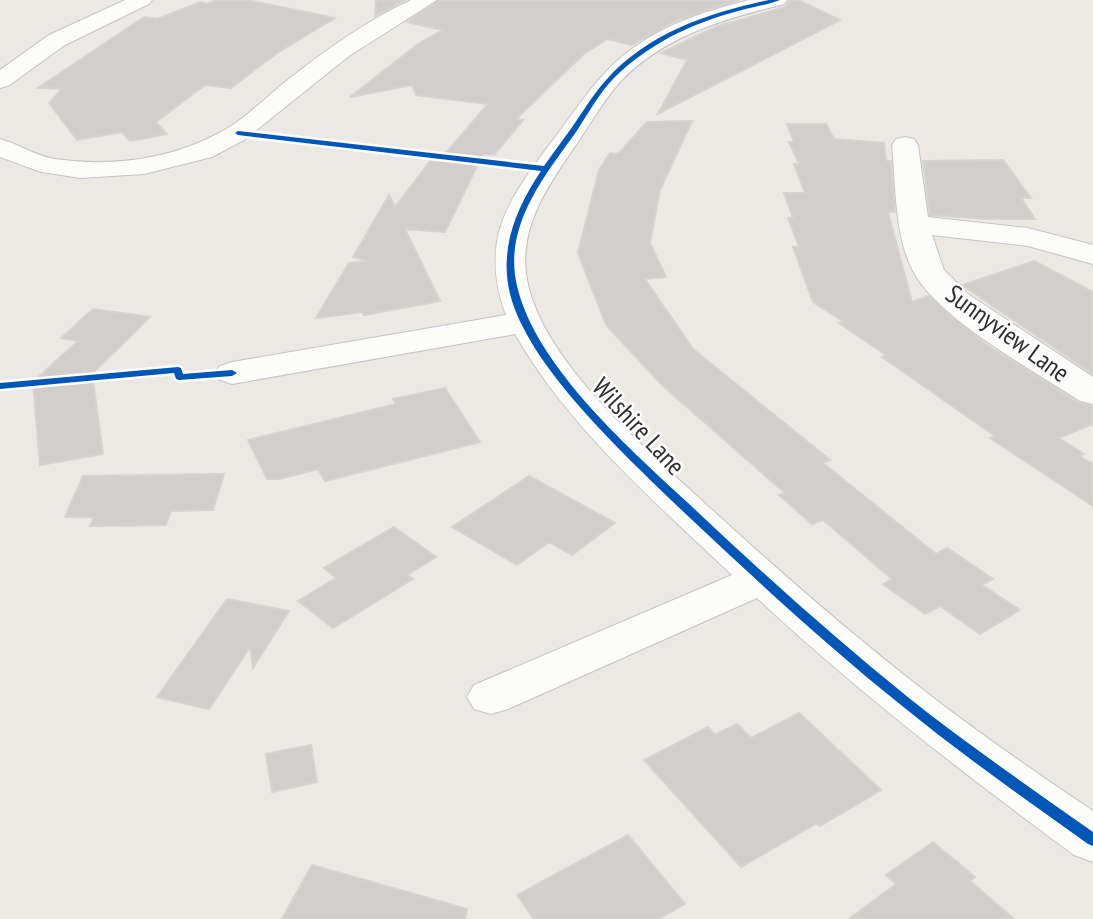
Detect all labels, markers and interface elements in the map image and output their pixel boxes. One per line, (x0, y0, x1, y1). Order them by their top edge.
street label: Sunnyview Lane (940, 277, 1076, 389)
street label: Wilshire Lane (586, 370, 692, 482)

